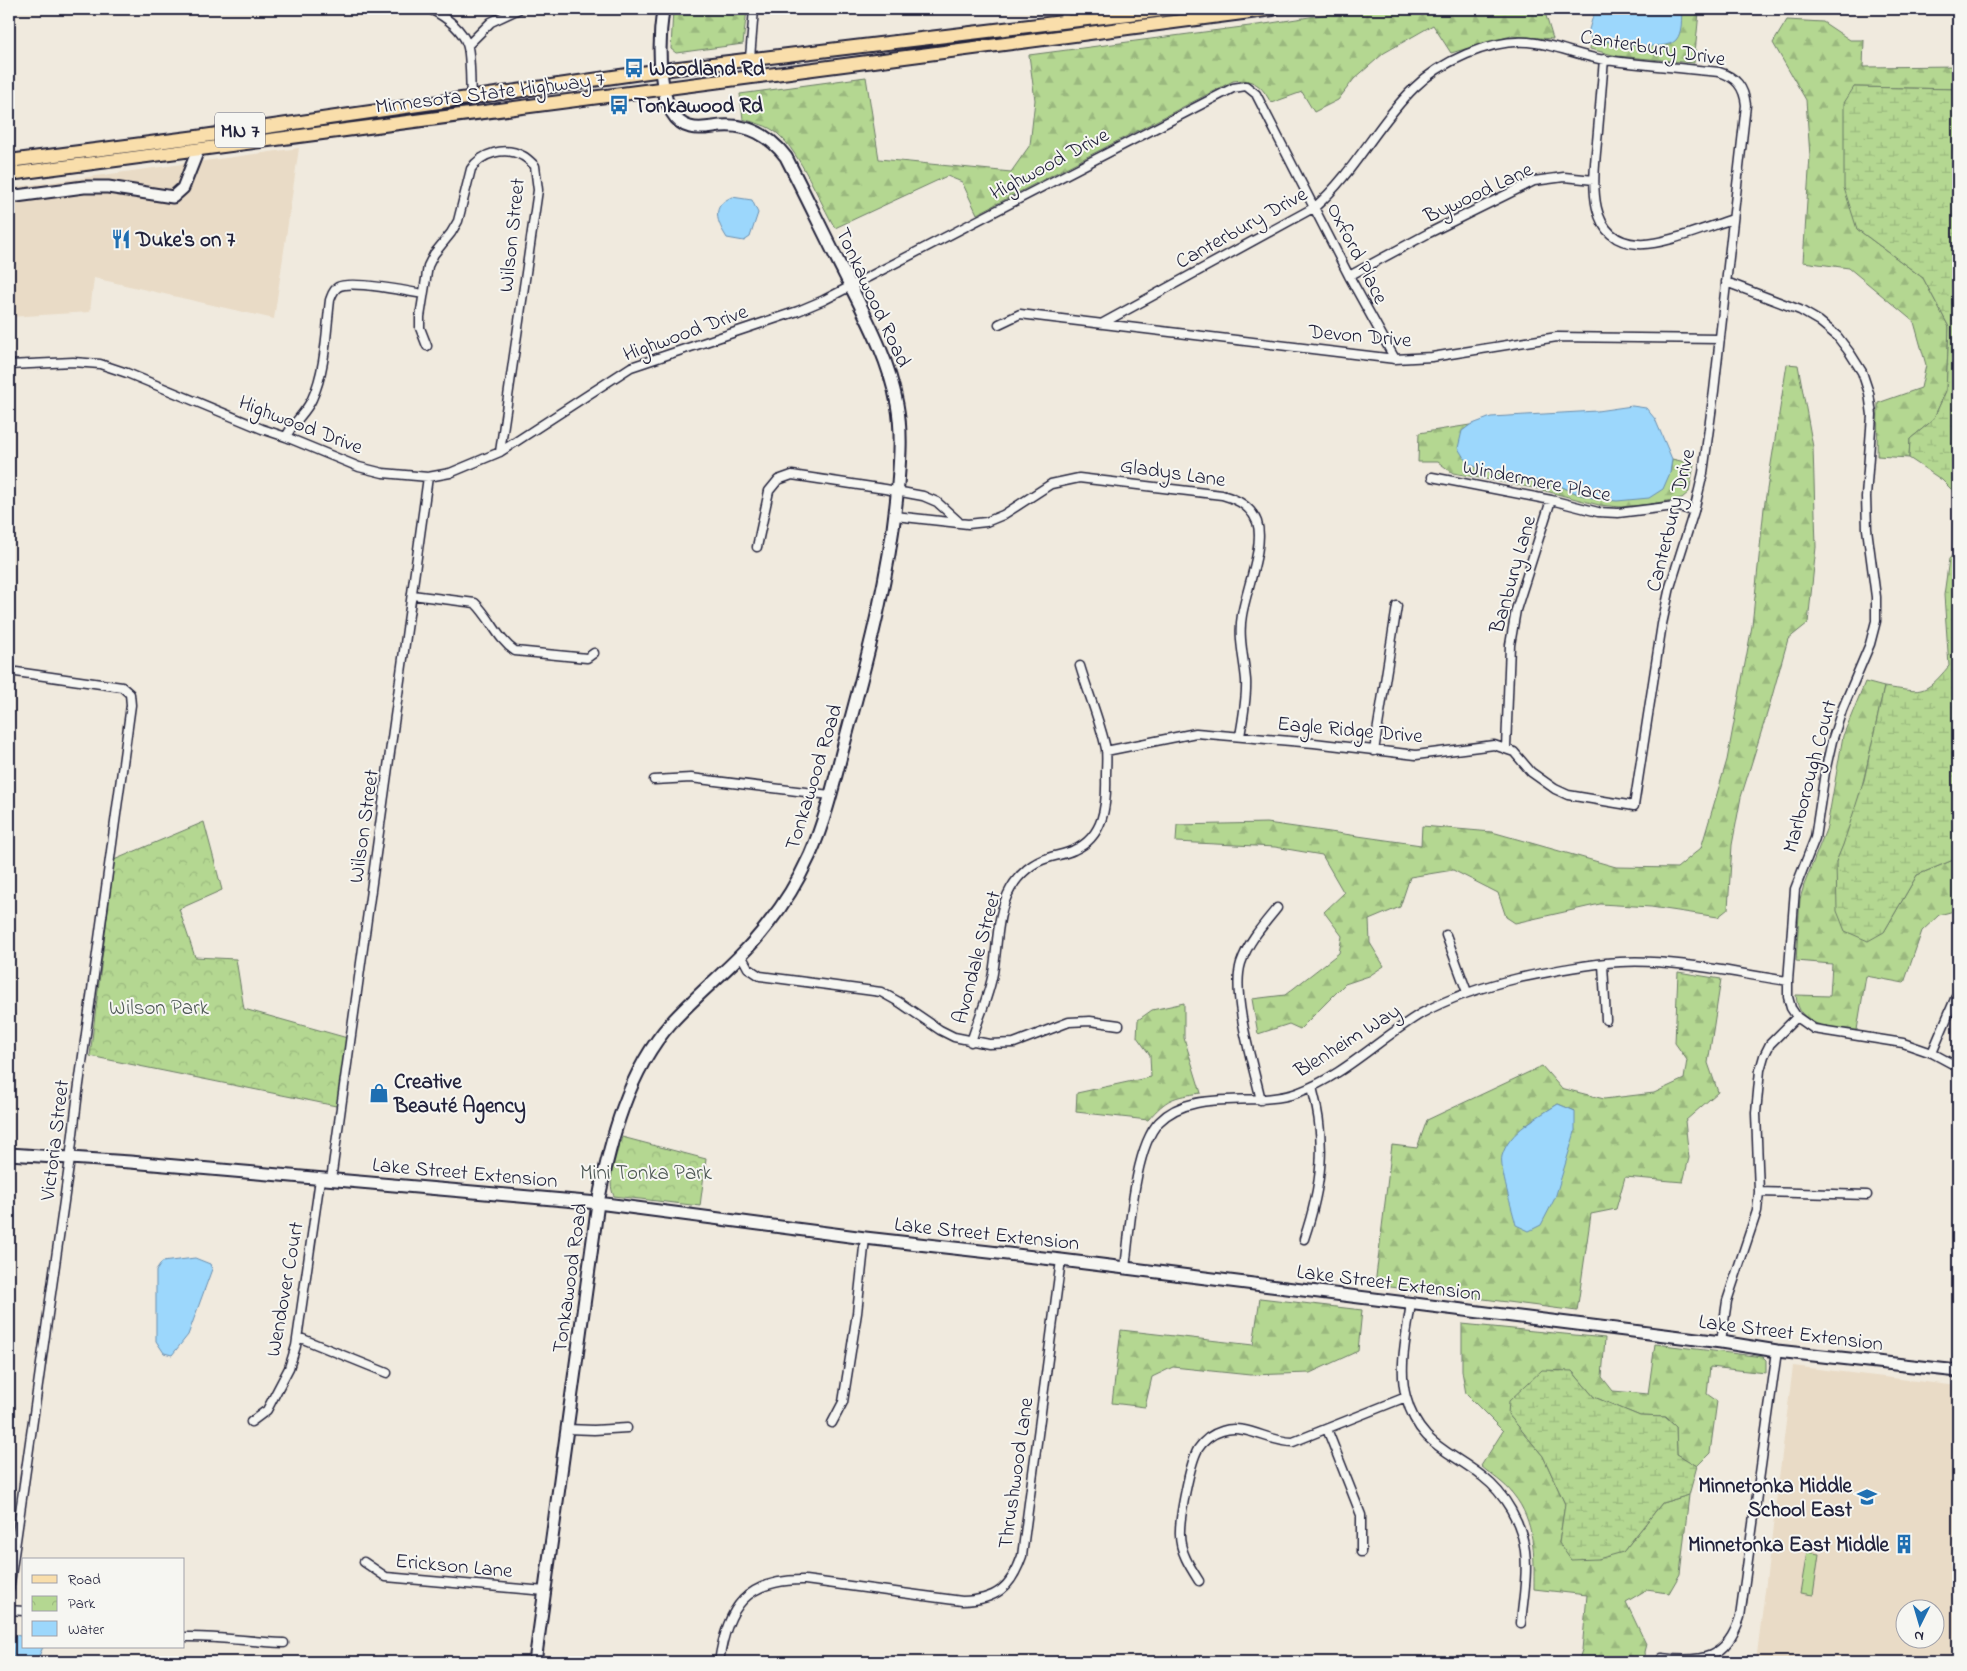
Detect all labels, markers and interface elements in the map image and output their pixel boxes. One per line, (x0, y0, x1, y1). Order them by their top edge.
street label: Canterbury Drive (1578, 23, 1728, 77)
place label: Woodland Rd (649, 55, 765, 85)
bus stop icon: Woodland Rd (623, 57, 645, 79)
street label: Minnesota State Highway 7 (374, 65, 607, 125)
place label: Tonkawood Rd (634, 92, 763, 122)
bus stop icon: Tonkawood Rd (608, 94, 630, 116)
road number: MN 7 (215, 112, 265, 148)
street label: Highwood Drive (985, 121, 1116, 210)
street label: Bywood Lane (1419, 155, 1540, 234)
street label: Wilson Street (492, 177, 534, 294)
street label: Canterbury Drive (1171, 180, 1315, 279)
street label: Oxford Place (1318, 198, 1395, 311)
street label: Tonkawood Road (827, 223, 918, 373)
place label: Duke's on 7 (135, 226, 236, 256)
restaurant icon: Duke's on 7 (110, 228, 132, 250)
street label: Highwood Drive (619, 297, 754, 372)
street label: Devon Drive (1306, 317, 1413, 356)
street label: Highwood Drive (233, 388, 367, 465)
street label: Canterbury Drive (1640, 445, 1706, 596)
street label: Gladys Lane (1118, 452, 1228, 498)
street label: Windermere Place (1460, 453, 1614, 511)
street label: Banbury Lane (1483, 512, 1547, 638)
street label: Marlborough Court (1776, 697, 1848, 857)
street label: Tonkawood Road (778, 701, 851, 854)
street label: Eagle Ridge Drive (1276, 710, 1424, 754)
street label: Wilson Street (342, 767, 388, 885)
street label: Avondale Street (946, 888, 1010, 1027)
park label: Wilson Park (109, 994, 210, 1024)
street label: Blenheim Way (1288, 997, 1408, 1088)
place label: Creative Beauté Agency (393, 1068, 526, 1124)
street label: Victoria Street (34, 1078, 78, 1204)
shop icon: Creative Beauté Agency (368, 1082, 390, 1104)
street label: Lake Street Extension (371, 1151, 559, 1197)
park label: Mini Tonka Park (580, 1159, 713, 1189)
street label: Tonkawood Road (546, 1201, 596, 1355)
street label: Lake Street Extension (893, 1210, 1081, 1260)
street label: Wendover Court (259, 1219, 313, 1359)
street label: Lake Street Extension (1295, 1258, 1483, 1310)
street label: Lake Street Extension (1697, 1308, 1885, 1360)
street label: Thrushwood Lane (992, 1395, 1043, 1551)
place label: Minnetonka Middle School East (1698, 1472, 1853, 1526)
school or university icon: Minnetonka Middle School East (1856, 1486, 1878, 1508)
place label: Minnetonka East Middle (1688, 1531, 1890, 1561)
building icon: Minnetonka East Middle (1893, 1533, 1915, 1555)
street label: Erickson Lane (394, 1547, 514, 1587)
legend (22, 1558, 185, 1648)
text: Road (68, 1569, 101, 1591)
text: Park (68, 1593, 96, 1615)
north arrow (1894, 1598, 1944, 1648)
text: Water (68, 1619, 104, 1641)
text: N (1913, 1625, 1925, 1646)

